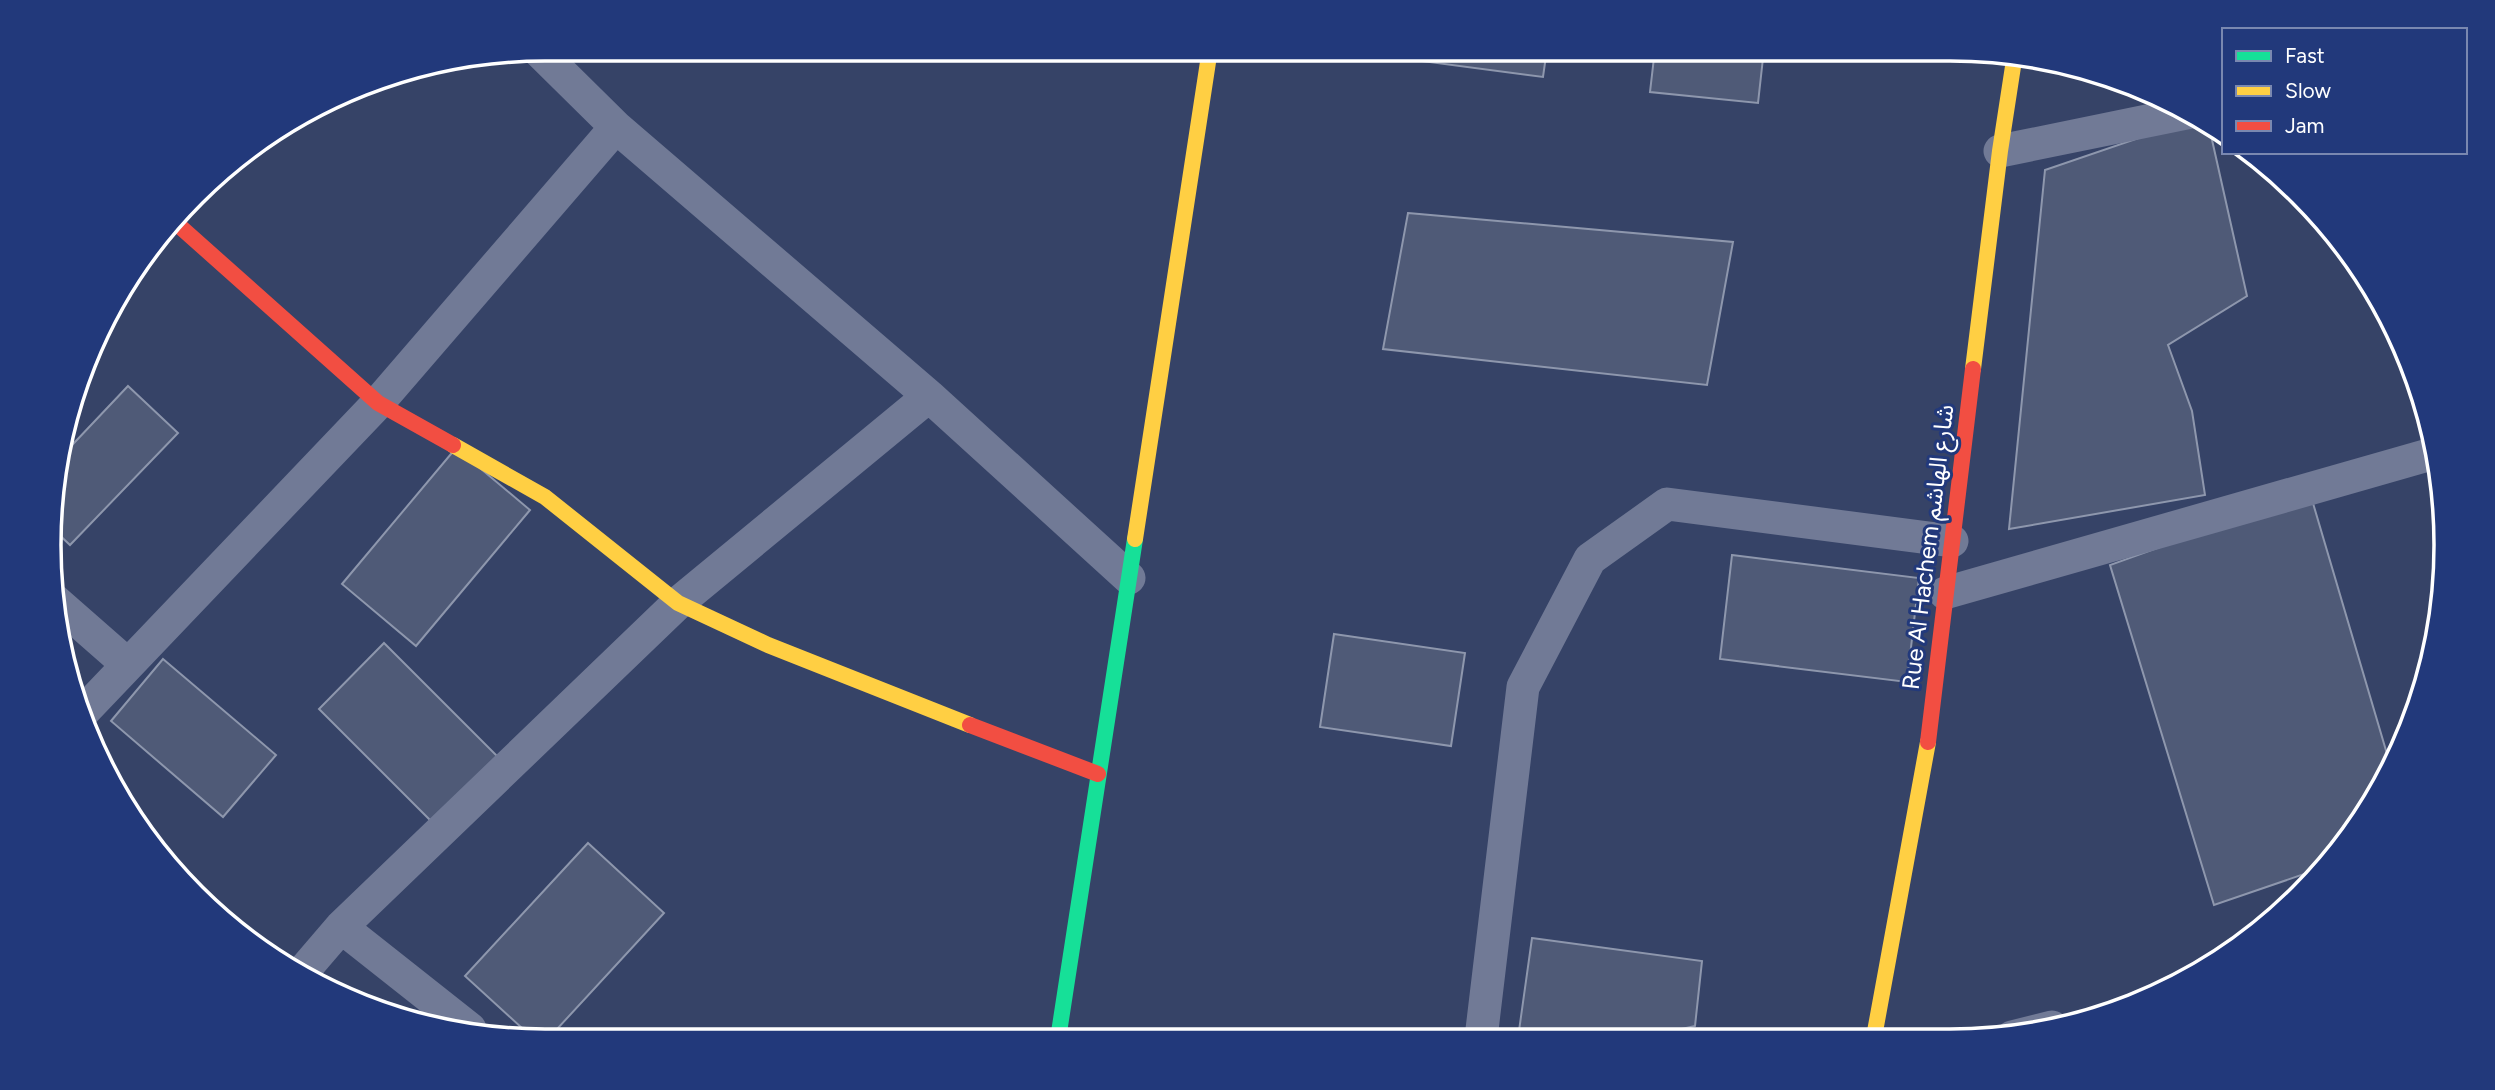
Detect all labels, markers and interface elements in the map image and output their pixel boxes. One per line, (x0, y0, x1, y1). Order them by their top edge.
legend (2222, 28, 2467, 154)
text: Fast (2285, 43, 2325, 68)
text: Slow (2285, 78, 2331, 103)
text: Jam (2285, 113, 2324, 138)
street label: Rue Al Hachem شارع الهاشم (1896, 403, 1962, 692)

